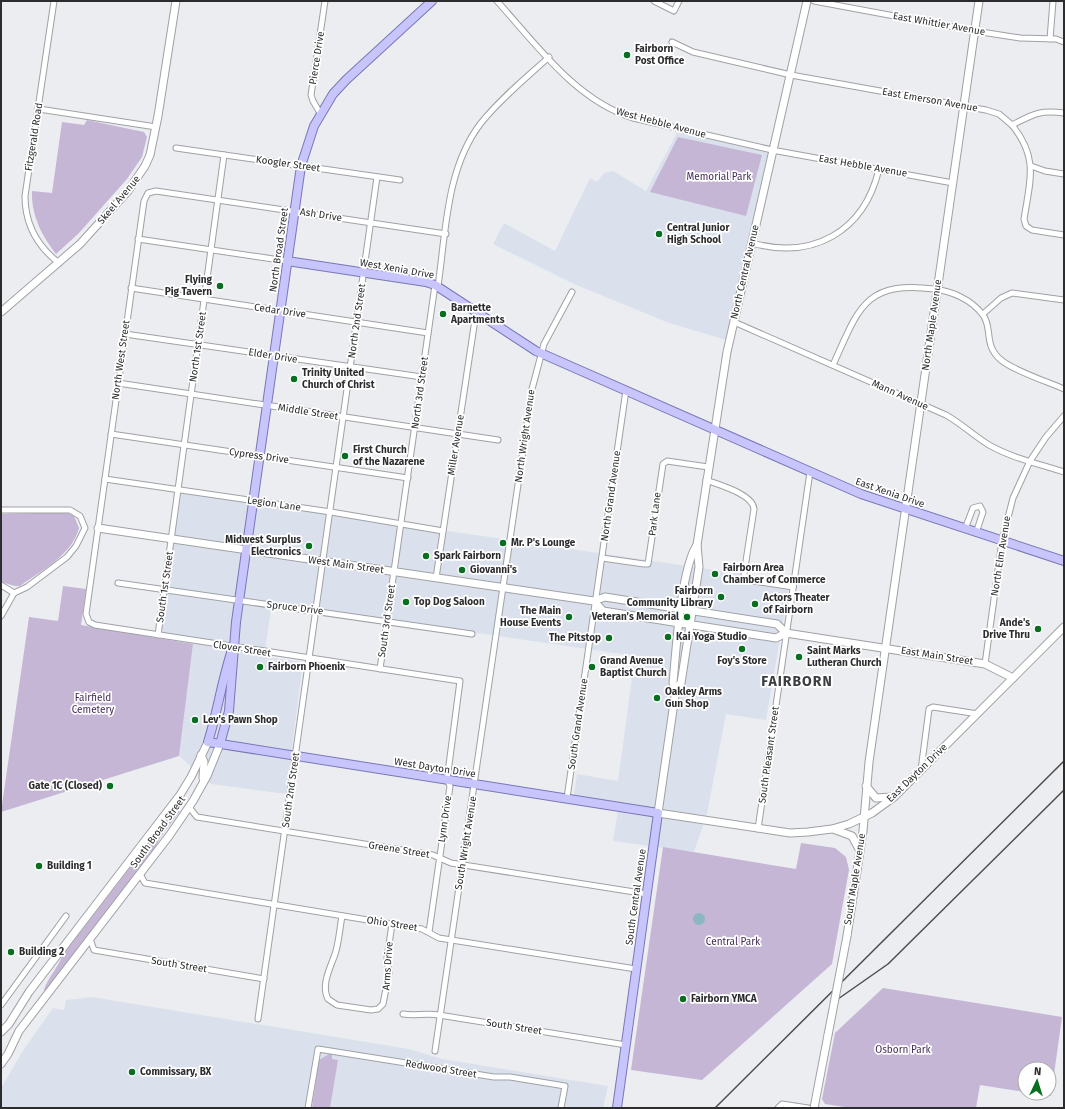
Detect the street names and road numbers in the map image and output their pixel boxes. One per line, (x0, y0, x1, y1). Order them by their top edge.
street label: East Whittier Avenue (892, 10, 986, 38)
street label: Pierce Drive (307, 31, 327, 85)
street label: East Emerson Avenue (881, 86, 979, 114)
street label: Fitzgerald Road (23, 102, 45, 172)
street label: West Hebble Avenue (615, 105, 707, 141)
street label: East Hebble Avenue (818, 152, 908, 180)
street label: Koogler Street (255, 154, 321, 174)
street label: Skeel Avenue (95, 173, 143, 227)
street label: Ash Drive (299, 206, 343, 224)
street label: North Broad Street (267, 207, 291, 293)
street label: North Central Avenue (728, 224, 762, 320)
street label: West Xenia Drive (359, 257, 435, 281)
street label: North Maple Avenue (920, 279, 944, 371)
street label: North 2nd Street (346, 283, 368, 359)
street label: Cedar Drive (253, 301, 307, 321)
street label: North 1st Street (187, 311, 209, 383)
street label: North West Street (109, 319, 133, 401)
street label: Elder Drive (248, 346, 298, 366)
street label: North 3rd Street (409, 356, 431, 430)
street label: Mann Avenue (870, 377, 930, 413)
street label: North Wright Avenue (513, 389, 537, 483)
street label: Middle Street (277, 401, 339, 423)
street label: Miller Avenue (445, 414, 467, 476)
street label: Cypress Drive (228, 446, 290, 466)
street label: North Grand Avenue (599, 450, 623, 542)
street label: East Xenia Drive (854, 476, 926, 510)
street label: Park Lane (646, 491, 664, 537)
street label: Legion Lane (246, 494, 302, 514)
street label: North Elm Avenue (989, 515, 1013, 597)
street label: South 1st Street (154, 550, 176, 623)
street label: West Main Street (307, 554, 385, 576)
street label: South 3rd Street (376, 583, 398, 658)
street label: Spruce Drive (266, 599, 324, 617)
street label: Clover Street (212, 639, 272, 660)
street label: East Main Street (900, 644, 974, 668)
street label: South Grand Avenue (566, 678, 590, 770)
street label: South Pleasant Street (756, 705, 782, 804)
street label: East Dayton Drive (884, 741, 950, 805)
street label: South 2nd Street (280, 751, 302, 828)
street label: West Dayton Drive (393, 756, 477, 780)
street label: South Broad Street (128, 793, 188, 870)
street label: Lynn Drive (436, 795, 454, 843)
street label: South Wright Avenue (453, 795, 479, 891)
street label: South Maple Avenue (842, 832, 868, 926)
street label: Greene Street (368, 839, 431, 861)
street label: South Central Avenue (623, 848, 649, 946)
street label: Ohio Street (366, 914, 419, 934)
street label: Arms Drive (380, 941, 396, 991)
street label: South Street (150, 955, 208, 975)
street label: South Street (485, 1017, 543, 1037)
street label: Redwood Street (405, 1057, 478, 1081)

